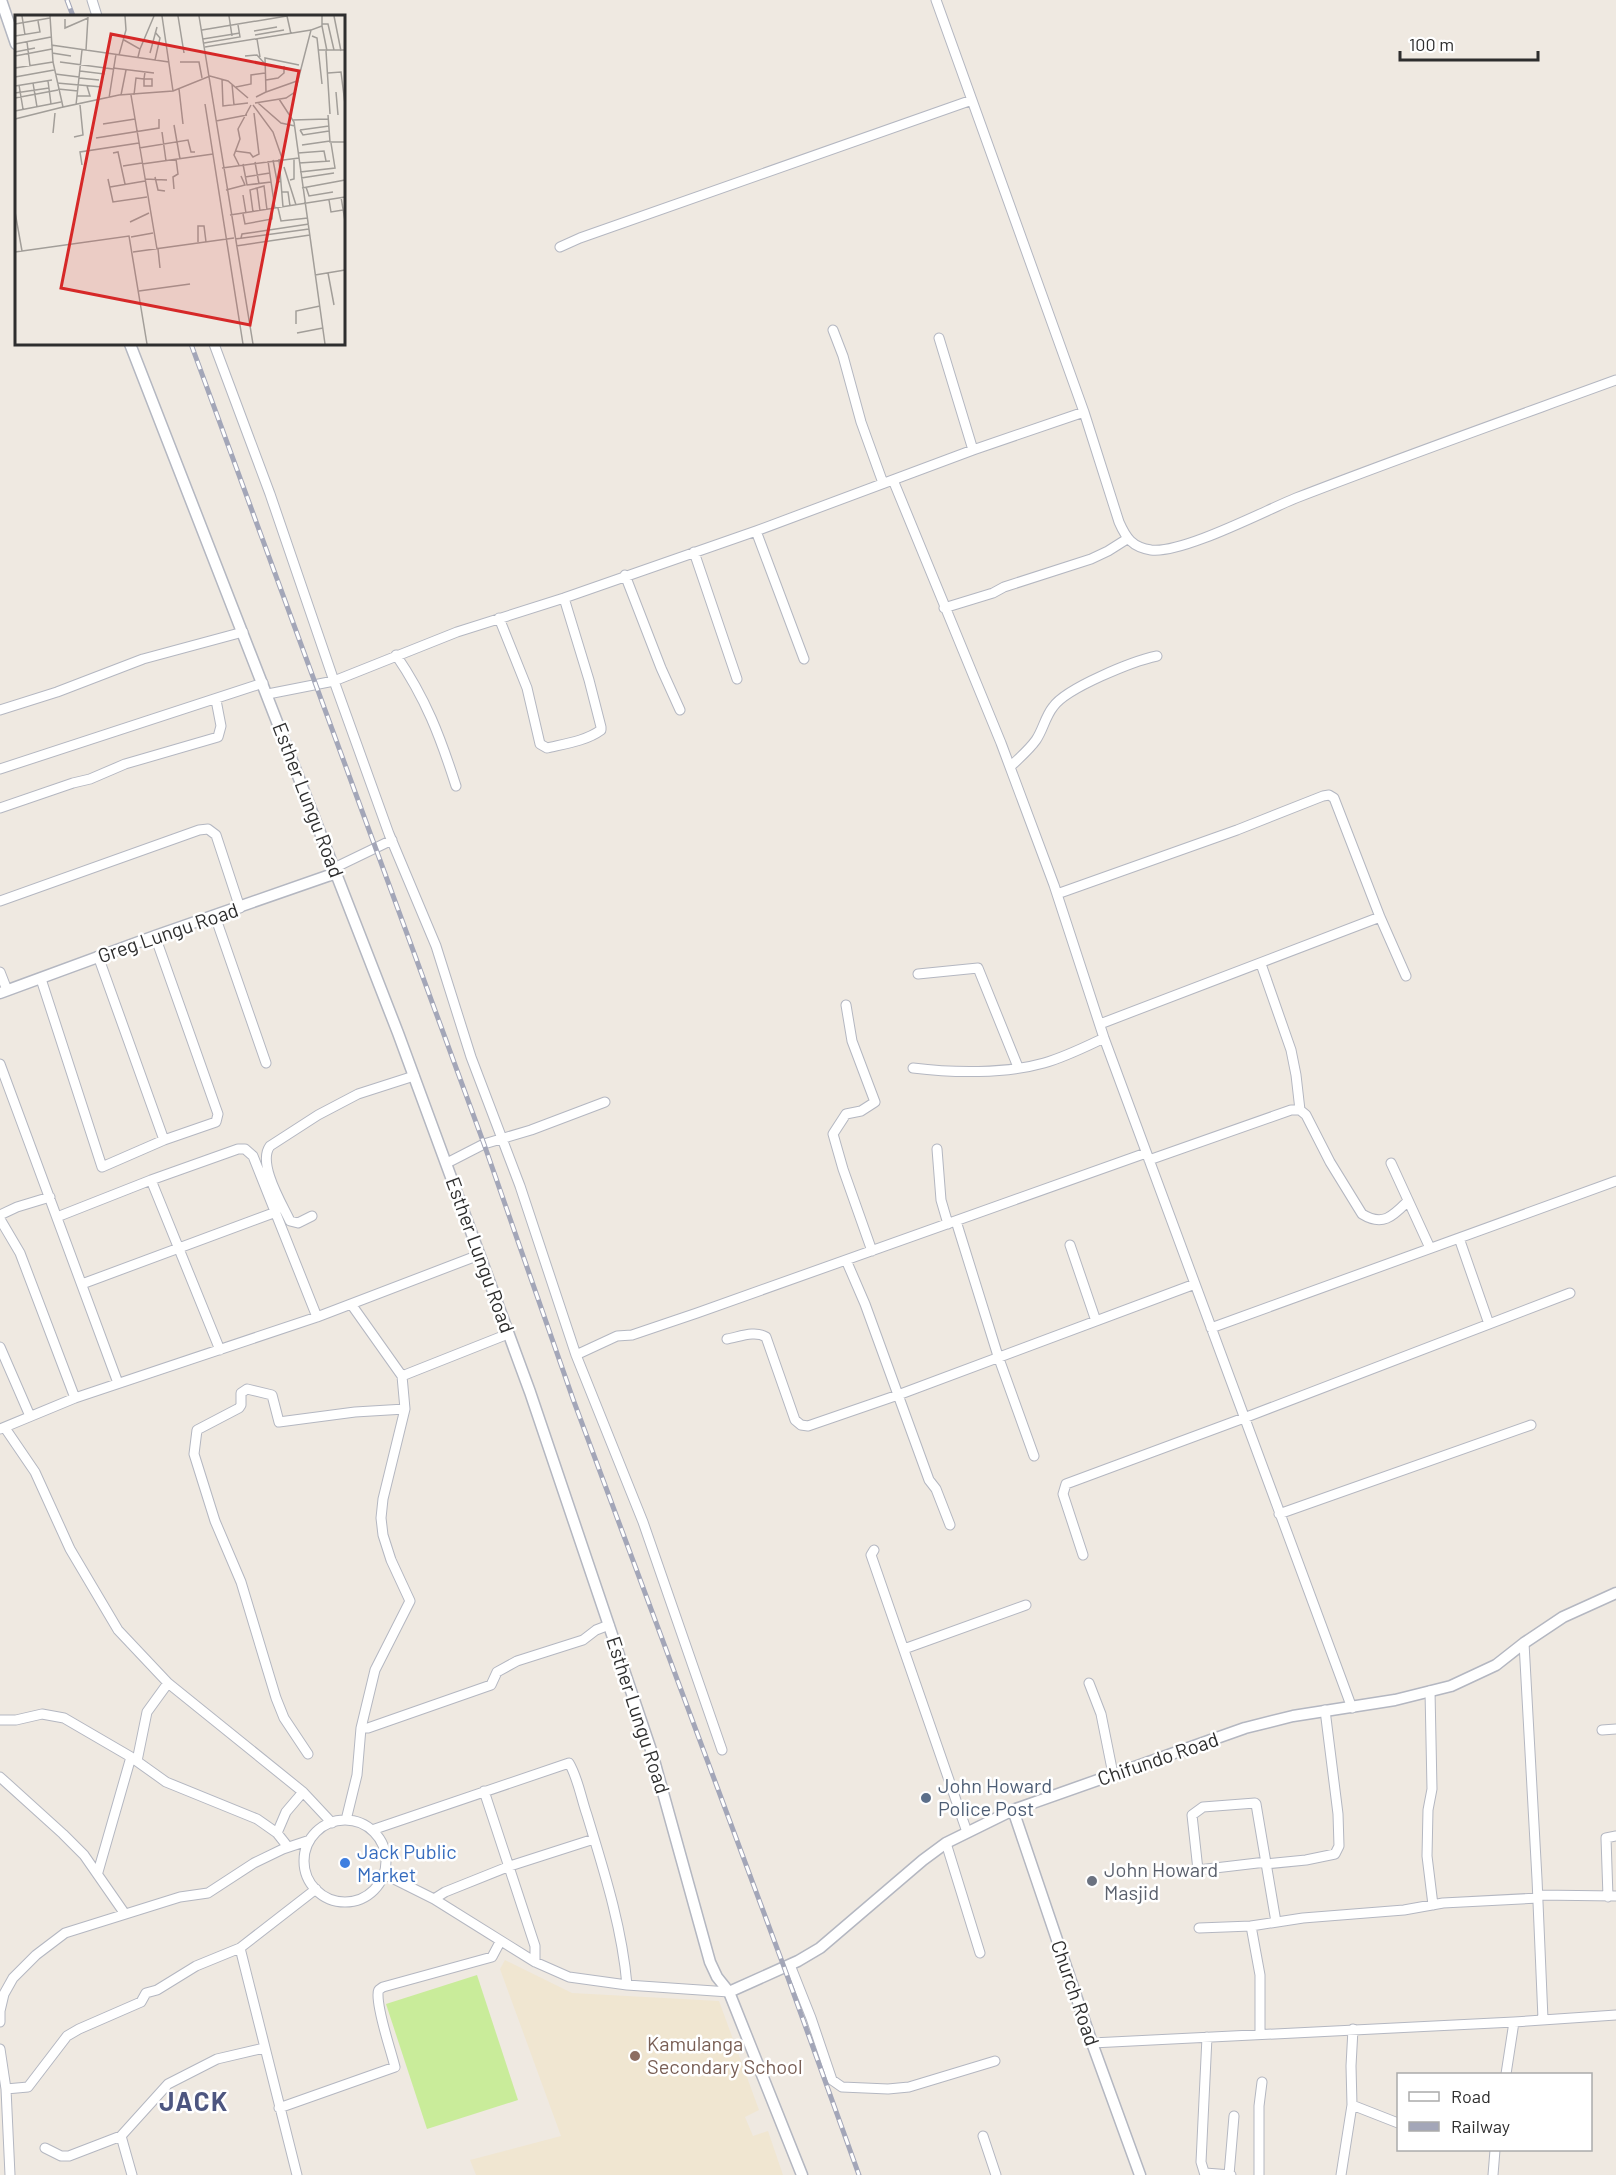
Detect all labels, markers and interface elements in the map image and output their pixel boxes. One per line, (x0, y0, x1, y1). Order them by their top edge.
inset map (15, 15, 345, 345)
scale bar (1400, 24, 1538, 62)
text: 100 m (1409, 33, 1454, 55)
street label: Esther Lungu Road (268, 719, 350, 881)
street label: Greg Lungu Road (94, 897, 241, 967)
street label: Esther Lungu Road (442, 1173, 520, 1336)
street label: Esther Lungu Road (602, 1633, 676, 1796)
street label: Chifundo Road (1094, 1726, 1221, 1790)
place label: John Howard Police Post (938, 1773, 1052, 1820)
marker: John Howard Police Post (919, 1791, 933, 1805)
place label: Jack Public Market (357, 1839, 457, 1886)
marker: Jack Public Market (338, 1856, 352, 1870)
place label: John Howard Masjid (1104, 1857, 1218, 1904)
marker: John Howard Masjid (1085, 1874, 1099, 1888)
street label: Church Road (1047, 1937, 1105, 2049)
place label: Kamulanga Secondary School (647, 2031, 803, 2078)
marker: Kamulanga Secondary School (628, 2049, 642, 2063)
legend (1397, 2073, 1592, 2151)
district label: JACK (159, 2085, 229, 2116)
text: Road (1451, 2085, 1491, 2107)
text: Railway (1451, 2115, 1510, 2137)

